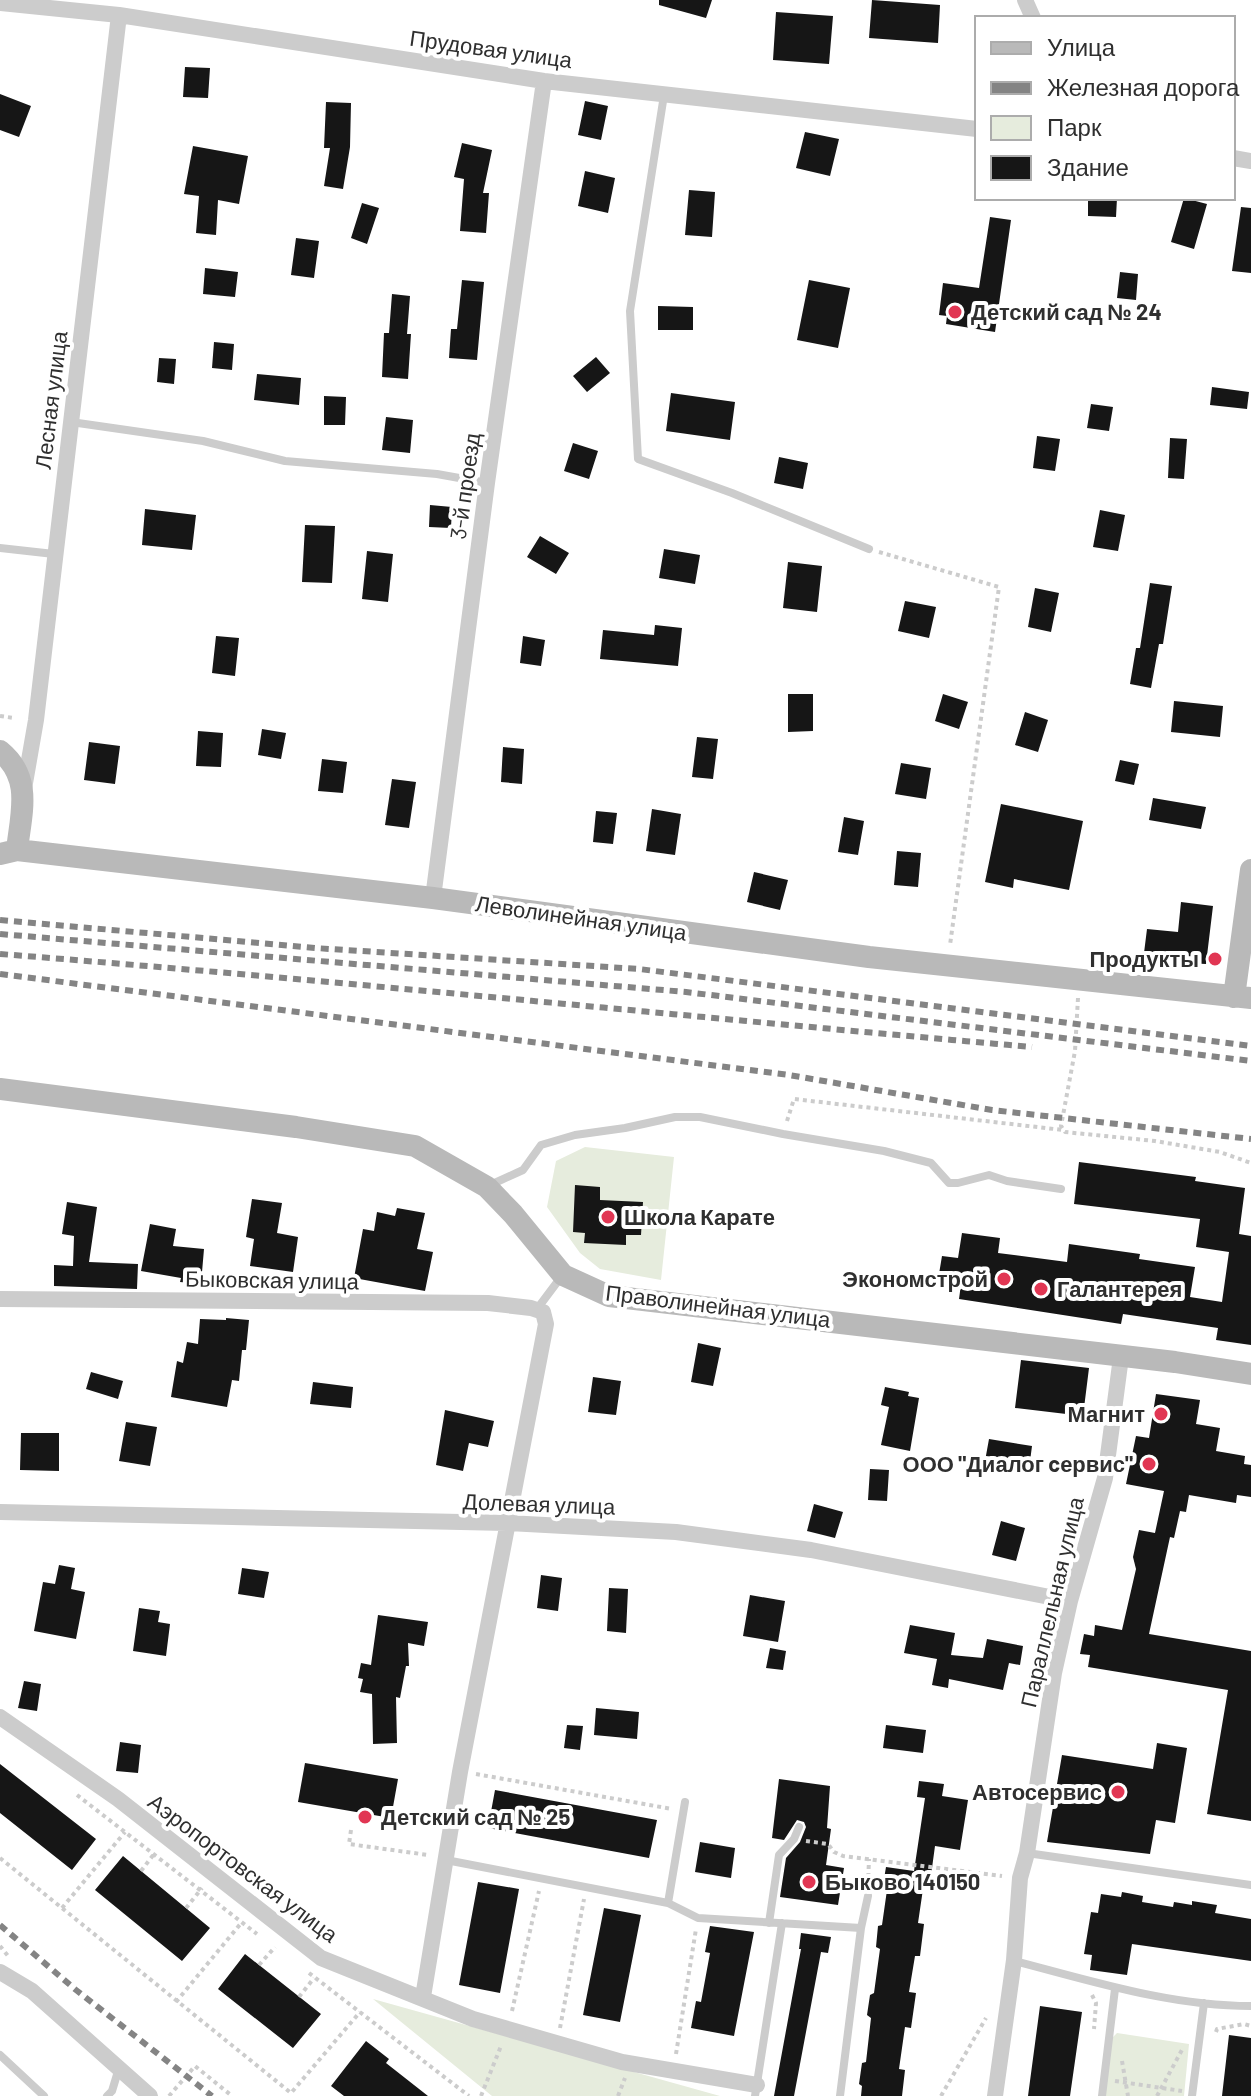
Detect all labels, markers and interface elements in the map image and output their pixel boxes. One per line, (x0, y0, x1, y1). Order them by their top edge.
legend (975, 16, 1235, 200)
street label: Прудовая улица (408, 24, 575, 73)
text: Улица (1047, 32, 1116, 61)
text: Железная дорога (1047, 72, 1240, 101)
text: Парк (1047, 112, 1102, 141)
text: Здание (1047, 152, 1129, 181)
place label: Детский сад № 24 (971, 298, 1162, 325)
marker: Детский сад № 24 (946, 303, 964, 321)
street label: Лесная улица (29, 329, 72, 470)
street label: 3-й проезд (444, 431, 485, 541)
street label: Леволинейная улица (474, 889, 689, 946)
place label: Продукты (1090, 945, 1199, 972)
marker: Продукты (1206, 950, 1224, 968)
place label: Школа Карате (624, 1203, 775, 1230)
marker: Школа Карате (599, 1208, 617, 1226)
street label: Быковская улица (185, 1264, 360, 1295)
place label: Экономстрой (842, 1265, 988, 1292)
marker: Экономстрой (995, 1270, 1013, 1288)
place label: Галантерея (1057, 1275, 1182, 1302)
street label: Праволинейная улица (604, 1278, 833, 1333)
marker: Галантерея (1032, 1280, 1050, 1298)
place label: Магнит (1067, 1400, 1145, 1426)
marker: Магнит (1152, 1405, 1170, 1423)
place label: ООО "Диалог cервис" (903, 1450, 1133, 1477)
marker: ООО "Диалог cервис" (1140, 1455, 1158, 1473)
street label: Долевая улица (462, 1487, 616, 1520)
street label: Параллельная улица (1014, 1493, 1089, 1710)
place label: Автосервис (972, 1778, 1102, 1805)
marker: Автосервис (1109, 1783, 1127, 1801)
street label: Аэропортовская улица (143, 1787, 344, 1948)
place label: Детский сад № 25 (381, 1803, 570, 1830)
marker: Детский сад № 25 (356, 1808, 374, 1826)
place label: Быково 140150 (825, 1868, 980, 1894)
marker: Быково 140150 (800, 1873, 818, 1891)

